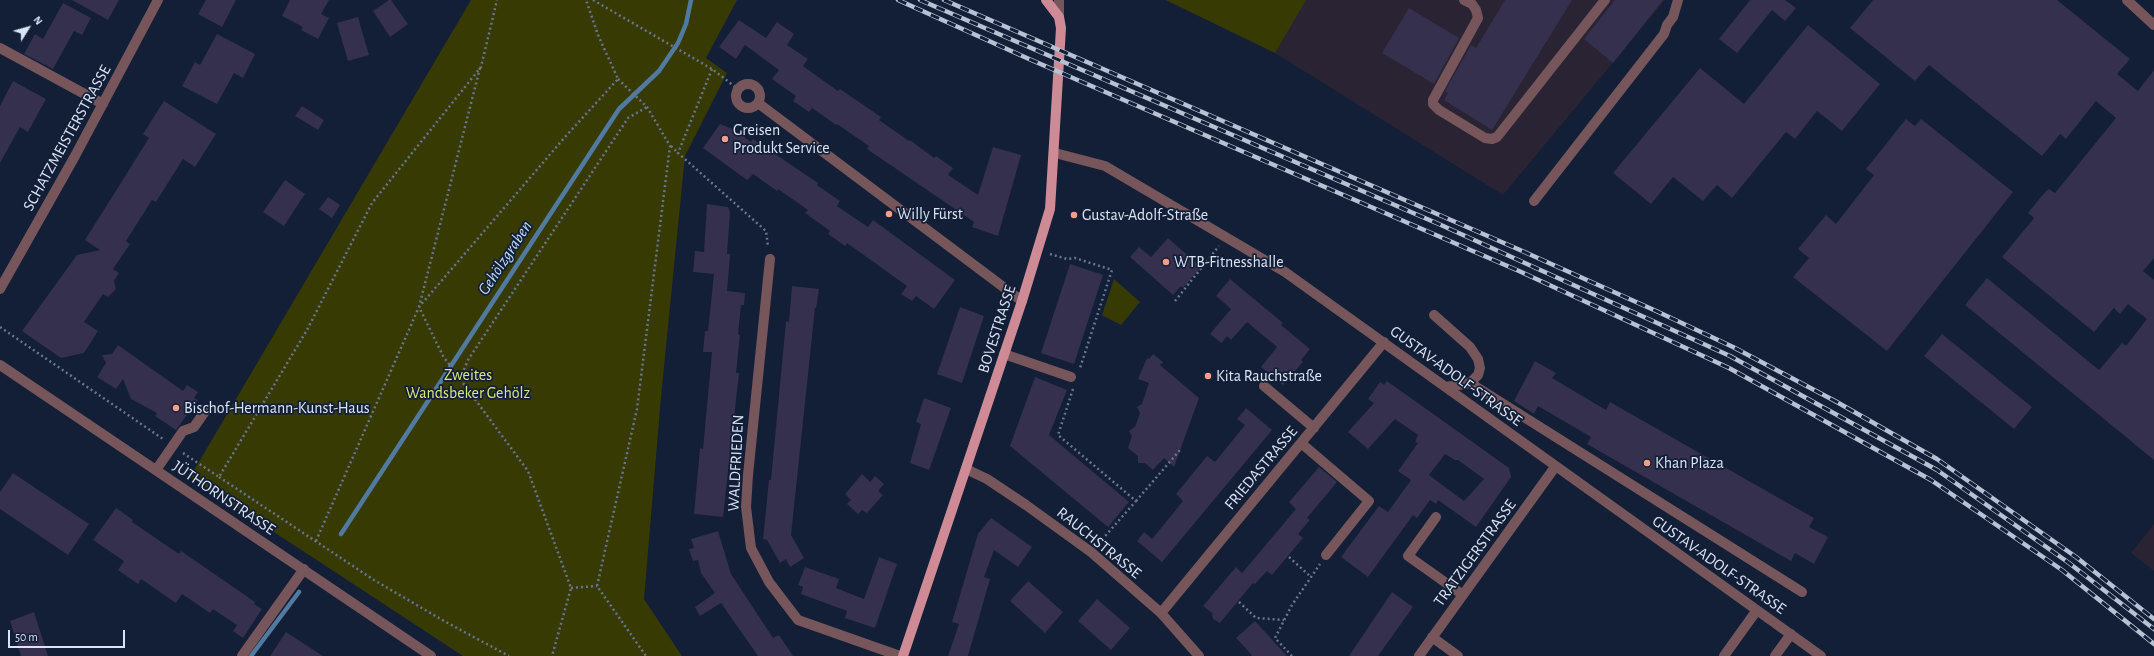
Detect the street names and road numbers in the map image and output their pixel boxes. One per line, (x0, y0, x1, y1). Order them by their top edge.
street label: SCHATZMEISTERSTRASSE (19, 62, 115, 214)
street label: BOVESTRASSE (974, 283, 1020, 375)
street label: GUSTAV-ADOLF-STRASSE (1386, 322, 1526, 430)
street label: WALDFRIEDEN (724, 414, 748, 512)
street label: FRIEDASTRASSE (1220, 422, 1302, 514)
street label: JÜTHORNSTRASSE (169, 457, 279, 539)
street label: TRATZIGERSTRASSE (1430, 496, 1520, 610)
street label: RAUCHSTRASSE (1053, 503, 1145, 583)
street label: GUSTAV-ADOLF-STRASSE (1648, 512, 1790, 618)

